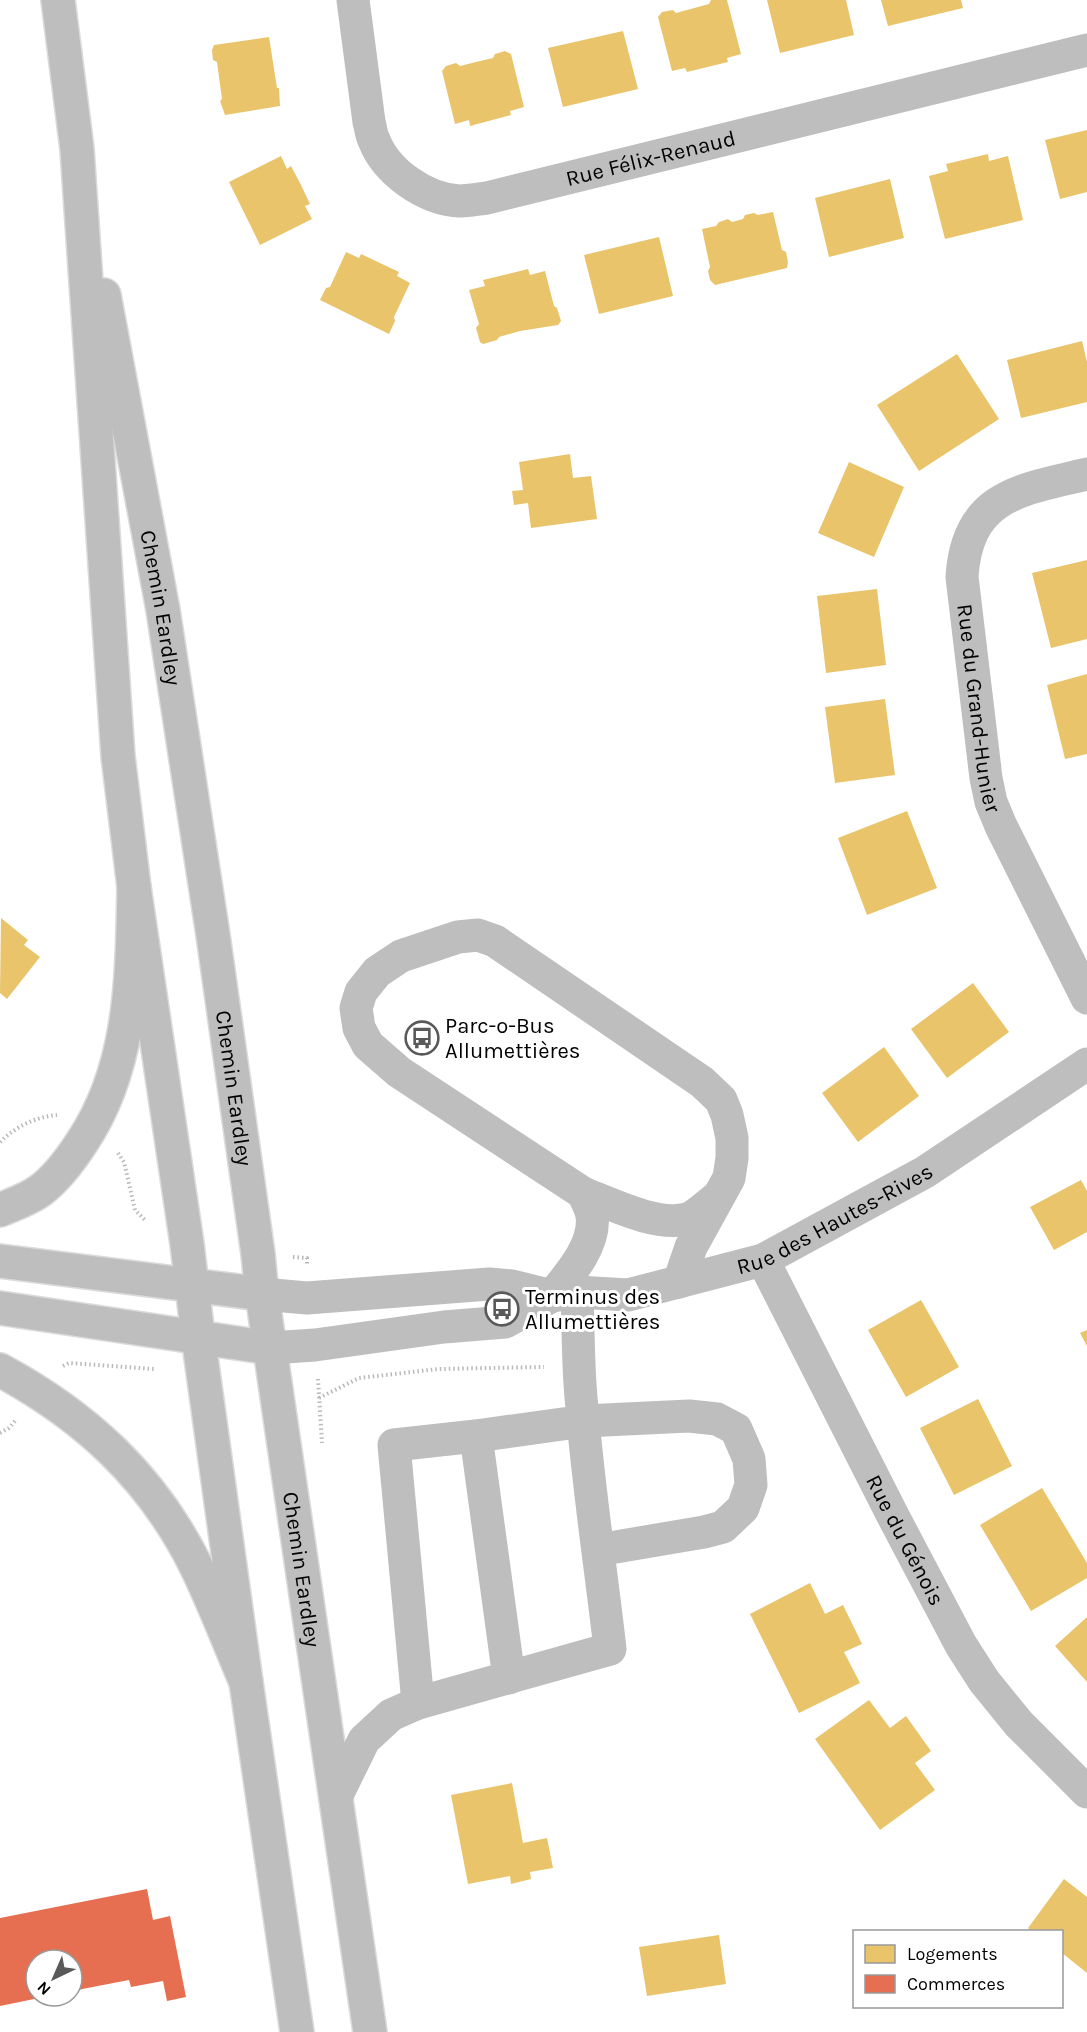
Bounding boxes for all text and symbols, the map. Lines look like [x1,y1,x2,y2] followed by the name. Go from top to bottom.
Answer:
[563,125,738,192] street label: Rue Félix-Renaud
[134,528,186,687] street label: Chemin Eardley
[951,602,1006,817] street label: Rue du Grand-Hunier
[210,1009,257,1168] street label: Chemin Eardley
[445,1013,580,1064] place label: Parc-o-Bus Allumettières
[404,1020,440,1056] bus stop icon: Parc-o-Bus Allumettières
[734,1159,938,1280] street label: Rue des Hautes-Rives
[525,1284,660,1335] place label: Terminus des Allumettières
[484,1291,520,1327] bus stop icon: Terminus des Allumettières
[860,1470,950,1610] street label: Rue du Génois
[277,1490,326,1649] street label: Chemin Eardley
[853,1930,1063,2008] legend
[907,1943,998,1965] text: Logements
[24,1948,84,2008] north arrow
[907,1973,1005,1995] text: Commerces
[33,1978,55,1999] text: N

